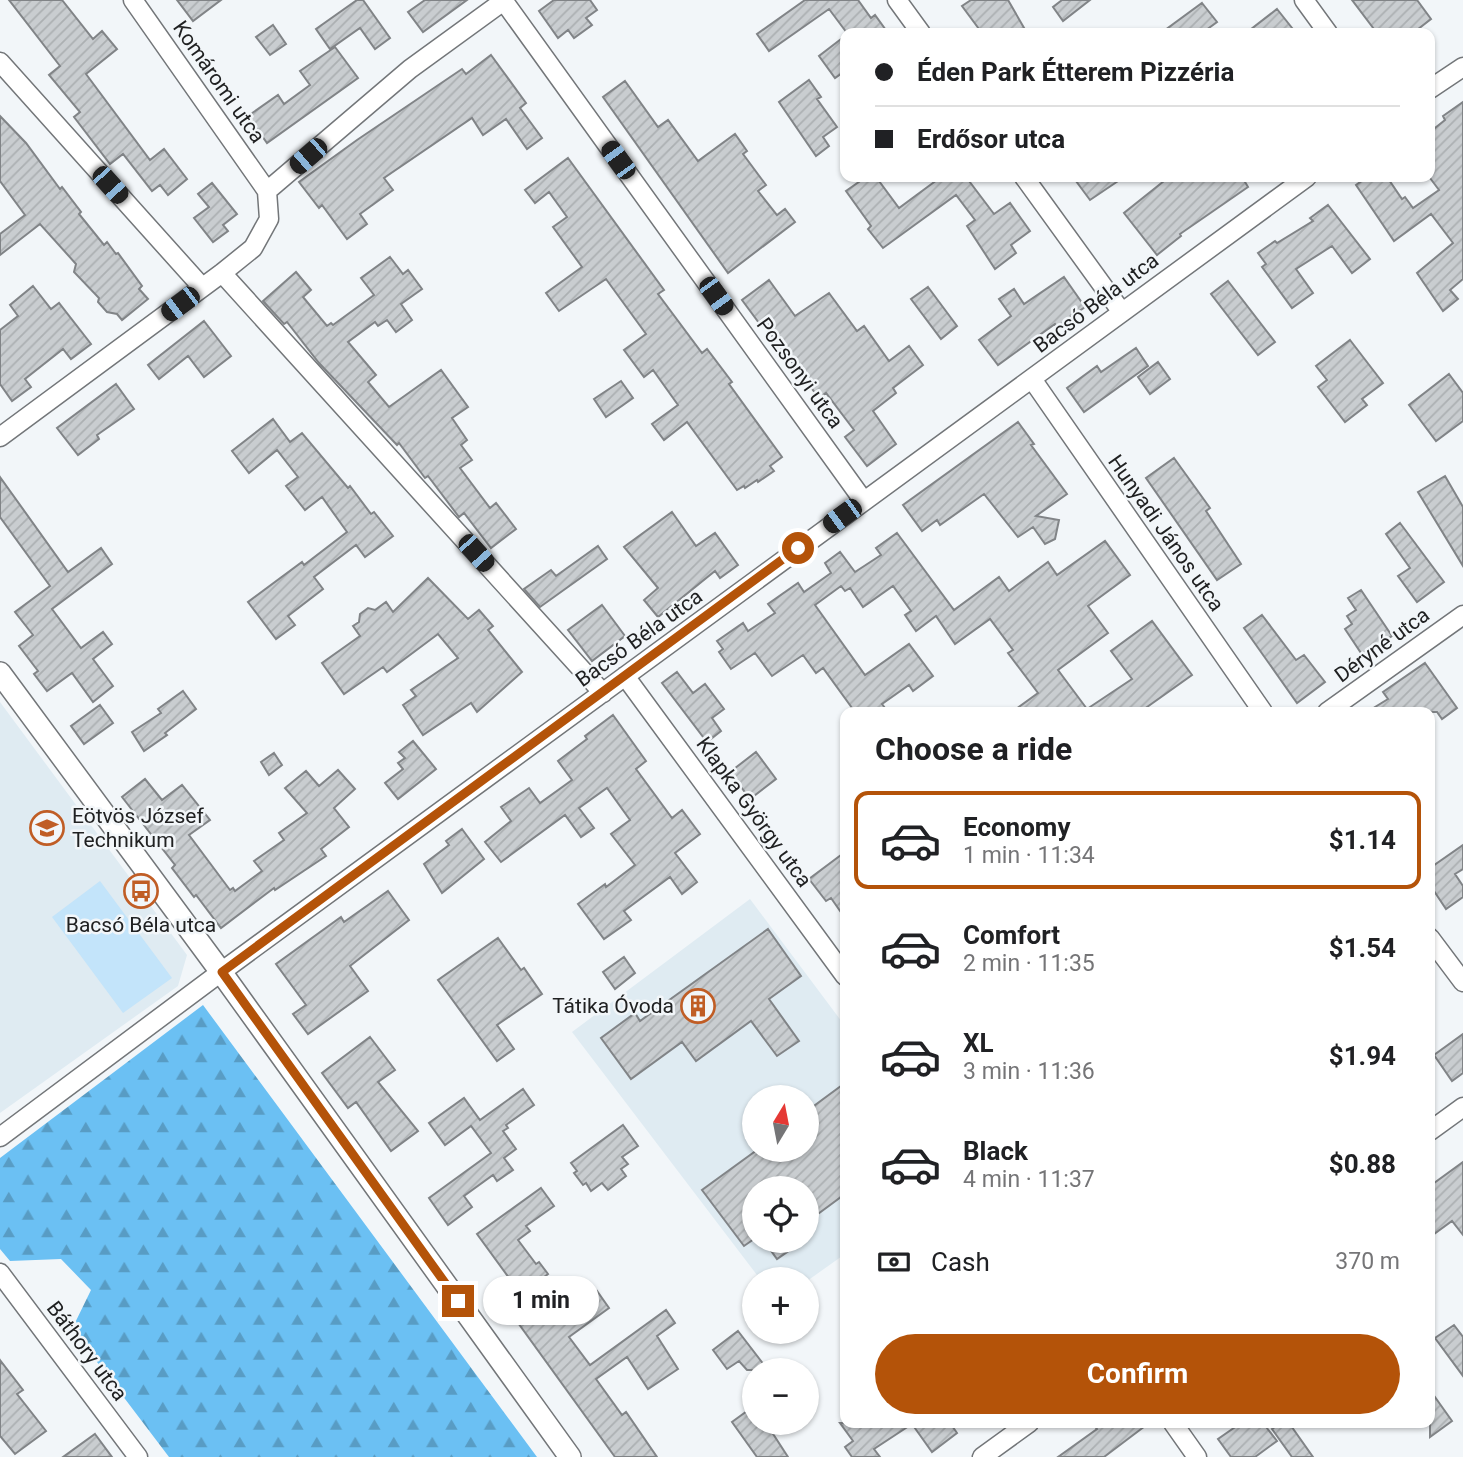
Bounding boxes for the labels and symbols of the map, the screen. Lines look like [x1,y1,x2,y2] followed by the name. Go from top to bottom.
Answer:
[168,16,270,148] street label: Komáromi utca
[286,134,331,178] car
[598,137,639,183] car
[89,162,132,208] car
[1029,248,1163,358] street label: Bacsó Béla utca
[696,273,737,319] car
[157,283,204,325] car
[752,313,848,433] street label: Pozsonyi utca
[1103,450,1229,616] street label: Hunyadi János utca
[819,495,866,537] car
[455,530,498,576] car
[782,532,814,564] route start
[571,584,707,692] street label: Bacsó Béla utca
[1330,603,1434,687] street label: Déryné utca
[692,732,816,892] street label: Klapka György utca
[72,804,204,852] place label: Eötvös József Technikum
[28,809,66,847] school or university icon: Eötvös József Technikum
[122,872,160,910] bus stop icon: Bacsó Béla utca
[66,913,216,937] place label: Bacsó Béla utca
[679,987,717,1025] building icon: Tátika Óvoda
[552,994,674,1018] place label: Tátika Óvoda
[742,1085,819,1162] north arrow
[482,1276,598,1326] callout: 1 min
[442,1285,474,1317] route end
[42,1297,132,1405] street label: Báthory utca

